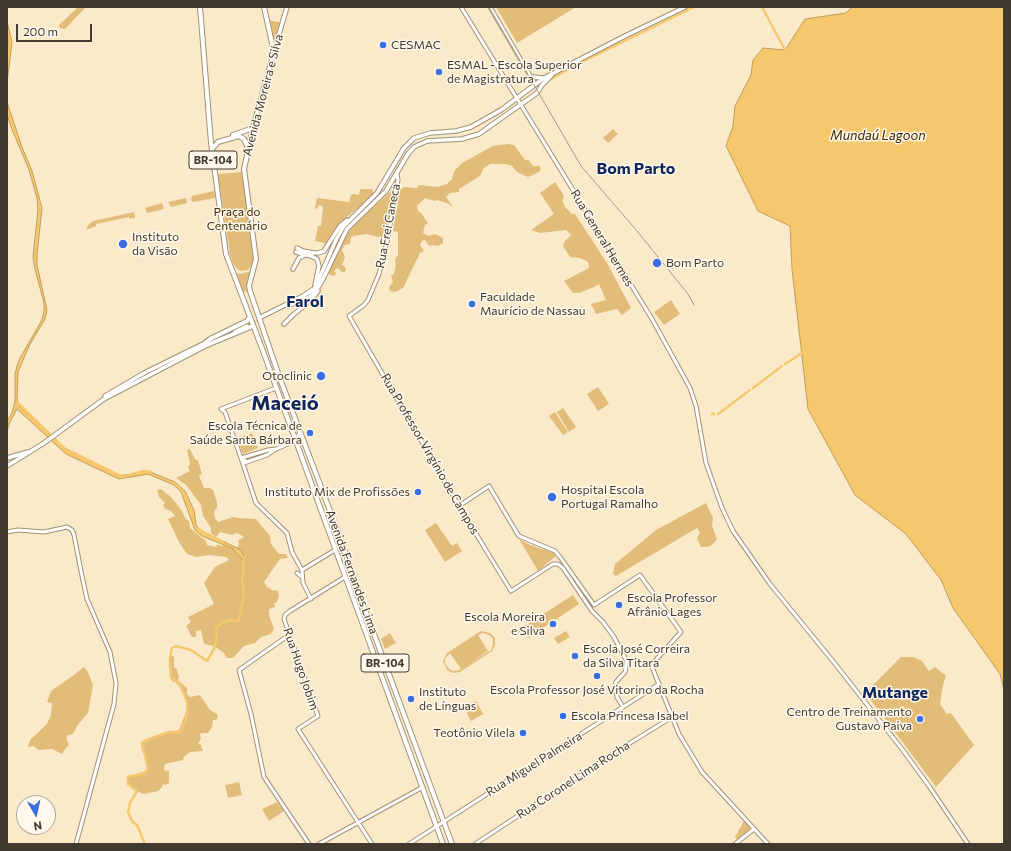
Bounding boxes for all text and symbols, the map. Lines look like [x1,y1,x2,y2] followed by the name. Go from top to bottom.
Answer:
[18,16,94,42] scale bar
[23,24,58,38] text: 200 m
[240,33,286,157] street label: Avenida Moreira e Silva
[391,38,441,52] place label: CESMAC
[378,40,388,50] marker: CESMAC
[447,58,582,86] place label: ESMAL - Escola Superior de Magistratura
[434,67,444,77] marker: ESMAL - Escola Superior de Magistratura
[830,128,926,144] water label: Mundaú Lagoon
[189,151,237,169] road number: BR-104
[597,159,675,179] district label: Bom Parto
[373,182,403,270] street label: Rua Frei Caneca
[567,187,637,289] street label: Rua General Hermes
[207,205,267,233] park label: Praça do Centenário
[132,230,179,258] place label: Instituto da Visão
[117,238,129,250] marker: Instituto da Visão
[666,256,724,270] place label: Bom Parto
[651,257,663,269] marker: Bom Parto
[480,290,585,318] place label: Faculdade Maurício de Nassau
[286,292,324,312] district label: Farol
[467,299,477,309] marker: Faculdade Maurício de Nassau
[262,369,312,383] place label: Otoclinic
[315,370,327,382] marker: Otoclinic
[378,371,482,537] street label: Rua Professor Virgínio de Campos
[251,391,319,415] district label: Maceió
[190,419,302,447] place label: Escola Técnica de Saúde Santa Bárbara
[305,428,315,438] marker: Escola Técnica de Saúde Santa Bárbara
[561,483,658,511] place label: Hospital Escola Portugal Ramalho
[265,485,410,499] place label: Instituto Mix de Profissões
[413,487,423,497] marker: Instituto Mix de Profissões
[546,491,558,503] marker: Hospital Escola Portugal Ramalho
[323,508,381,636] street label: Avenida Fernandes Lima
[627,591,717,619] place label: Escola Professor Afrânio Lages
[614,600,624,610] marker: Escola Professor Afrânio Lages
[464,610,545,638] place label: Escola Moreira e Silva
[548,619,558,629] marker: Escola Moreira e Silva
[280,626,322,712] street label: Rua Hugo Jobim
[583,642,690,670] place label: Escola José Correira da Silva Titara
[570,651,580,661] marker: Escola José Correira da Silva Titara
[361,654,409,672] road number: BR-104
[592,671,602,681] marker: Escola Professor José Vitorino da Rocha
[490,683,704,697] place label: Escola Professor José Vitorino da Rocha
[862,683,928,703] district label: Mutange
[419,685,476,713] place label: Instituto de Línguas
[406,694,416,704] marker: Instituto de Línguas
[787,705,912,733] place label: Centro de Treinamento Gustavo Paiva
[571,709,688,723] place label: Escola Princesa Isabel
[558,711,568,721] marker: Escola Princesa Isabel
[915,714,925,724] marker: Centro de Treinamento Gustavo Paiva
[433,726,515,740] place label: Teotônio Vilela
[518,728,528,738] marker: Teotônio Vilela
[483,729,585,799] street label: Rua Miguel Palmeira
[514,738,632,822] street label: Rua Coronel Lima Rocha
[16,795,56,835] north arrow
[33,819,43,833] text: N

